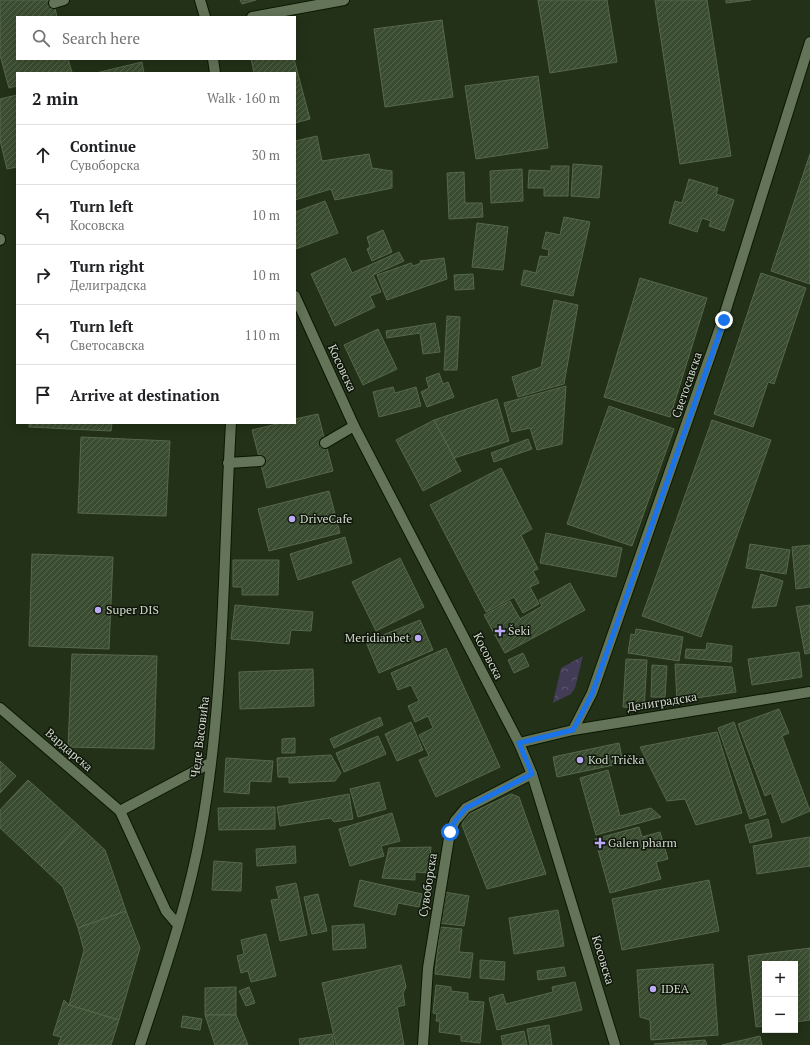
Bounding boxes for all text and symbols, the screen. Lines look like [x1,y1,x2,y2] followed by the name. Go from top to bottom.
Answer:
[16,16,296,60] search box
[30,27,52,49] icon: search
[62,28,140,48] text: Search here
[32,87,79,110] text: 2 min
[207,89,280,107] text: Walk · 160 m
[70,136,136,156] text: Continue
[32,144,54,166] icon: ahead
[252,146,280,164] text: 30 m
[70,156,140,174] text: Сувоборска
[70,196,134,216] text: Turn left
[32,204,54,226] icon: left
[252,206,280,224] text: 10 m
[70,216,125,234] text: Косовска
[70,256,145,276] text: Turn right
[32,264,54,286] icon: right
[252,266,280,284] text: 10 m
[70,276,147,294] text: Делиградска
[715,311,733,329] route end
[70,316,134,336] text: Turn left
[32,324,54,346] icon: left
[245,326,280,344] text: 110 m
[70,336,145,354] text: Светосавска
[325,342,360,394] street label: Косовска
[668,350,705,420] street label: Светосавска
[32,384,54,406] icon: arrive
[70,385,220,405] text: Arrive at destination
[300,511,352,526] place label: DriveCafe
[287,514,297,524] marker: DriveCafe
[106,602,159,617] place label: Super DIS
[93,605,103,615] marker: Super DIS
[508,623,531,638] place label: Šeki
[495,626,505,636] marker: Šeki
[345,630,411,645] place label: Meridianbet
[470,630,507,682] street label: Косовска
[413,633,423,643] marker: Meridianbet
[626,689,698,714] street label: Делиградска
[187,696,212,778] street label: Чеде Васовића
[43,725,96,774] street label: Вардарска
[588,752,645,767] place label: Kod Trička
[575,755,585,765] marker: Kod Trička
[441,823,459,841] route start
[608,835,678,850] place label: Galen pharm
[595,838,605,848] marker: Galen pharm
[415,852,440,918] street label: Сувоборска
[589,934,618,986] street label: Косовска
[762,961,798,1033] map controls
[762,961,798,997] button: +
[661,981,690,996] place label: IDEA
[648,984,658,994] marker: IDEA
[762,997,798,1033] button: −

